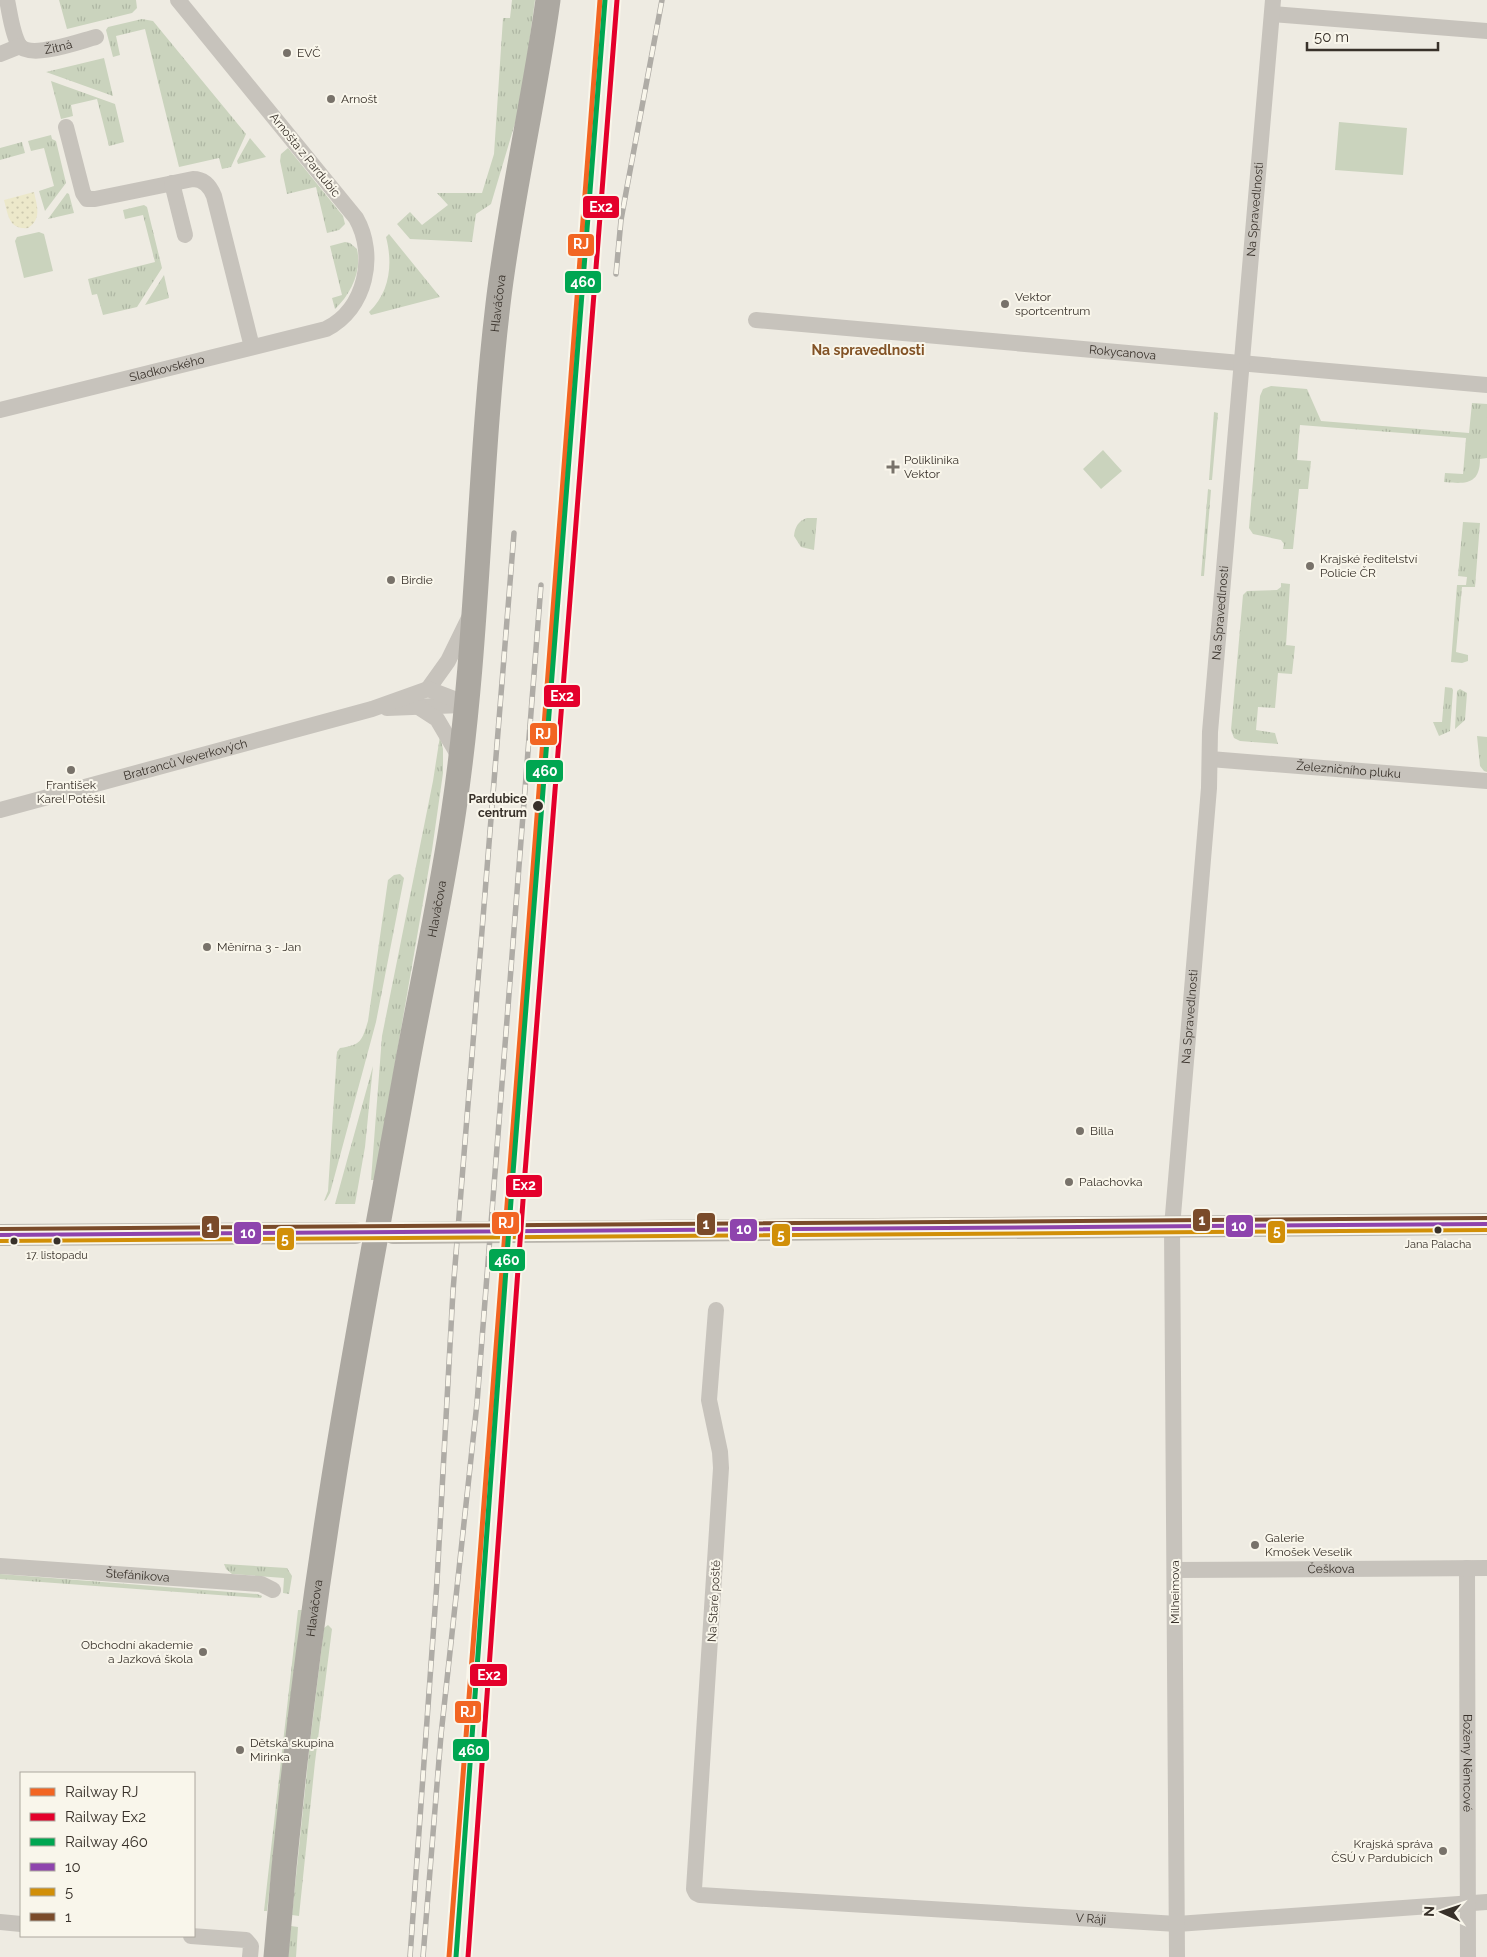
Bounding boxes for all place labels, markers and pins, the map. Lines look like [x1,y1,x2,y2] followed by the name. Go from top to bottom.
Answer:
[297,46,320,60] place label: EVČ
[281,47,293,59] marker: EVČ
[341,92,377,106] place label: Arnošt
[325,93,337,105] marker: Arnošt
[1015,290,1090,318] place label: Vektor sportcentrum
[999,298,1011,310] marker: Vektor sportcentrum
[904,453,959,481] place label: Poliklinika Vektor
[886,460,900,474] marker: Poliklinika Vektor
[1320,552,1418,580] place label: Krajské ředitelství Policie ČR
[1304,560,1316,572] marker: Krajské ředitelství Policie ČR
[401,573,433,587] place label: Birdie
[385,574,397,586] marker: Birdie
[65,764,77,776] marker: František Karel Potěšil
[37,778,106,806] place label: František Karel Potěšil
[468,792,527,820] place label: Pardubice centrum
[531,799,545,813] marker: Pardubice centrum
[217,940,301,954] place label: Měnírna 3 - Jan
[201,941,213,953] marker: Měnírna 3 - Jan
[1090,1124,1114,1138] place label: Billa
[1074,1125,1086,1137] marker: Billa
[1079,1175,1143,1189] place label: Palachovka
[1063,1176,1075,1188] marker: Palachovka
[1433,1225,1443,1235] marker: Jana Palacha
[9,1236,19,1246] unlabelled marker
[52,1236,62,1246] marker: 17. listopadu
[1405,1238,1471,1251] place label: Jana Palacha
[26,1249,88,1262] place label: 17. listopadu
[1265,1531,1353,1559] place label: Galerie Kmošek Veselík
[1249,1539,1261,1551] marker: Galerie Kmošek Veselík
[81,1638,193,1666] place label: Obchodní akademie a Jazková škola
[197,1646,209,1658] marker: Obchodní akademie a Jazková škola
[250,1736,334,1764] place label: Dětská skupina Mirinka
[234,1744,246,1756] marker: Dětská skupina Mirinka
[1331,1837,1433,1865] place label: Krajská správa ČSÚ v Pardubicích
[1437,1845,1449,1857] marker: Krajská správa ČSÚ v Pardubicích

